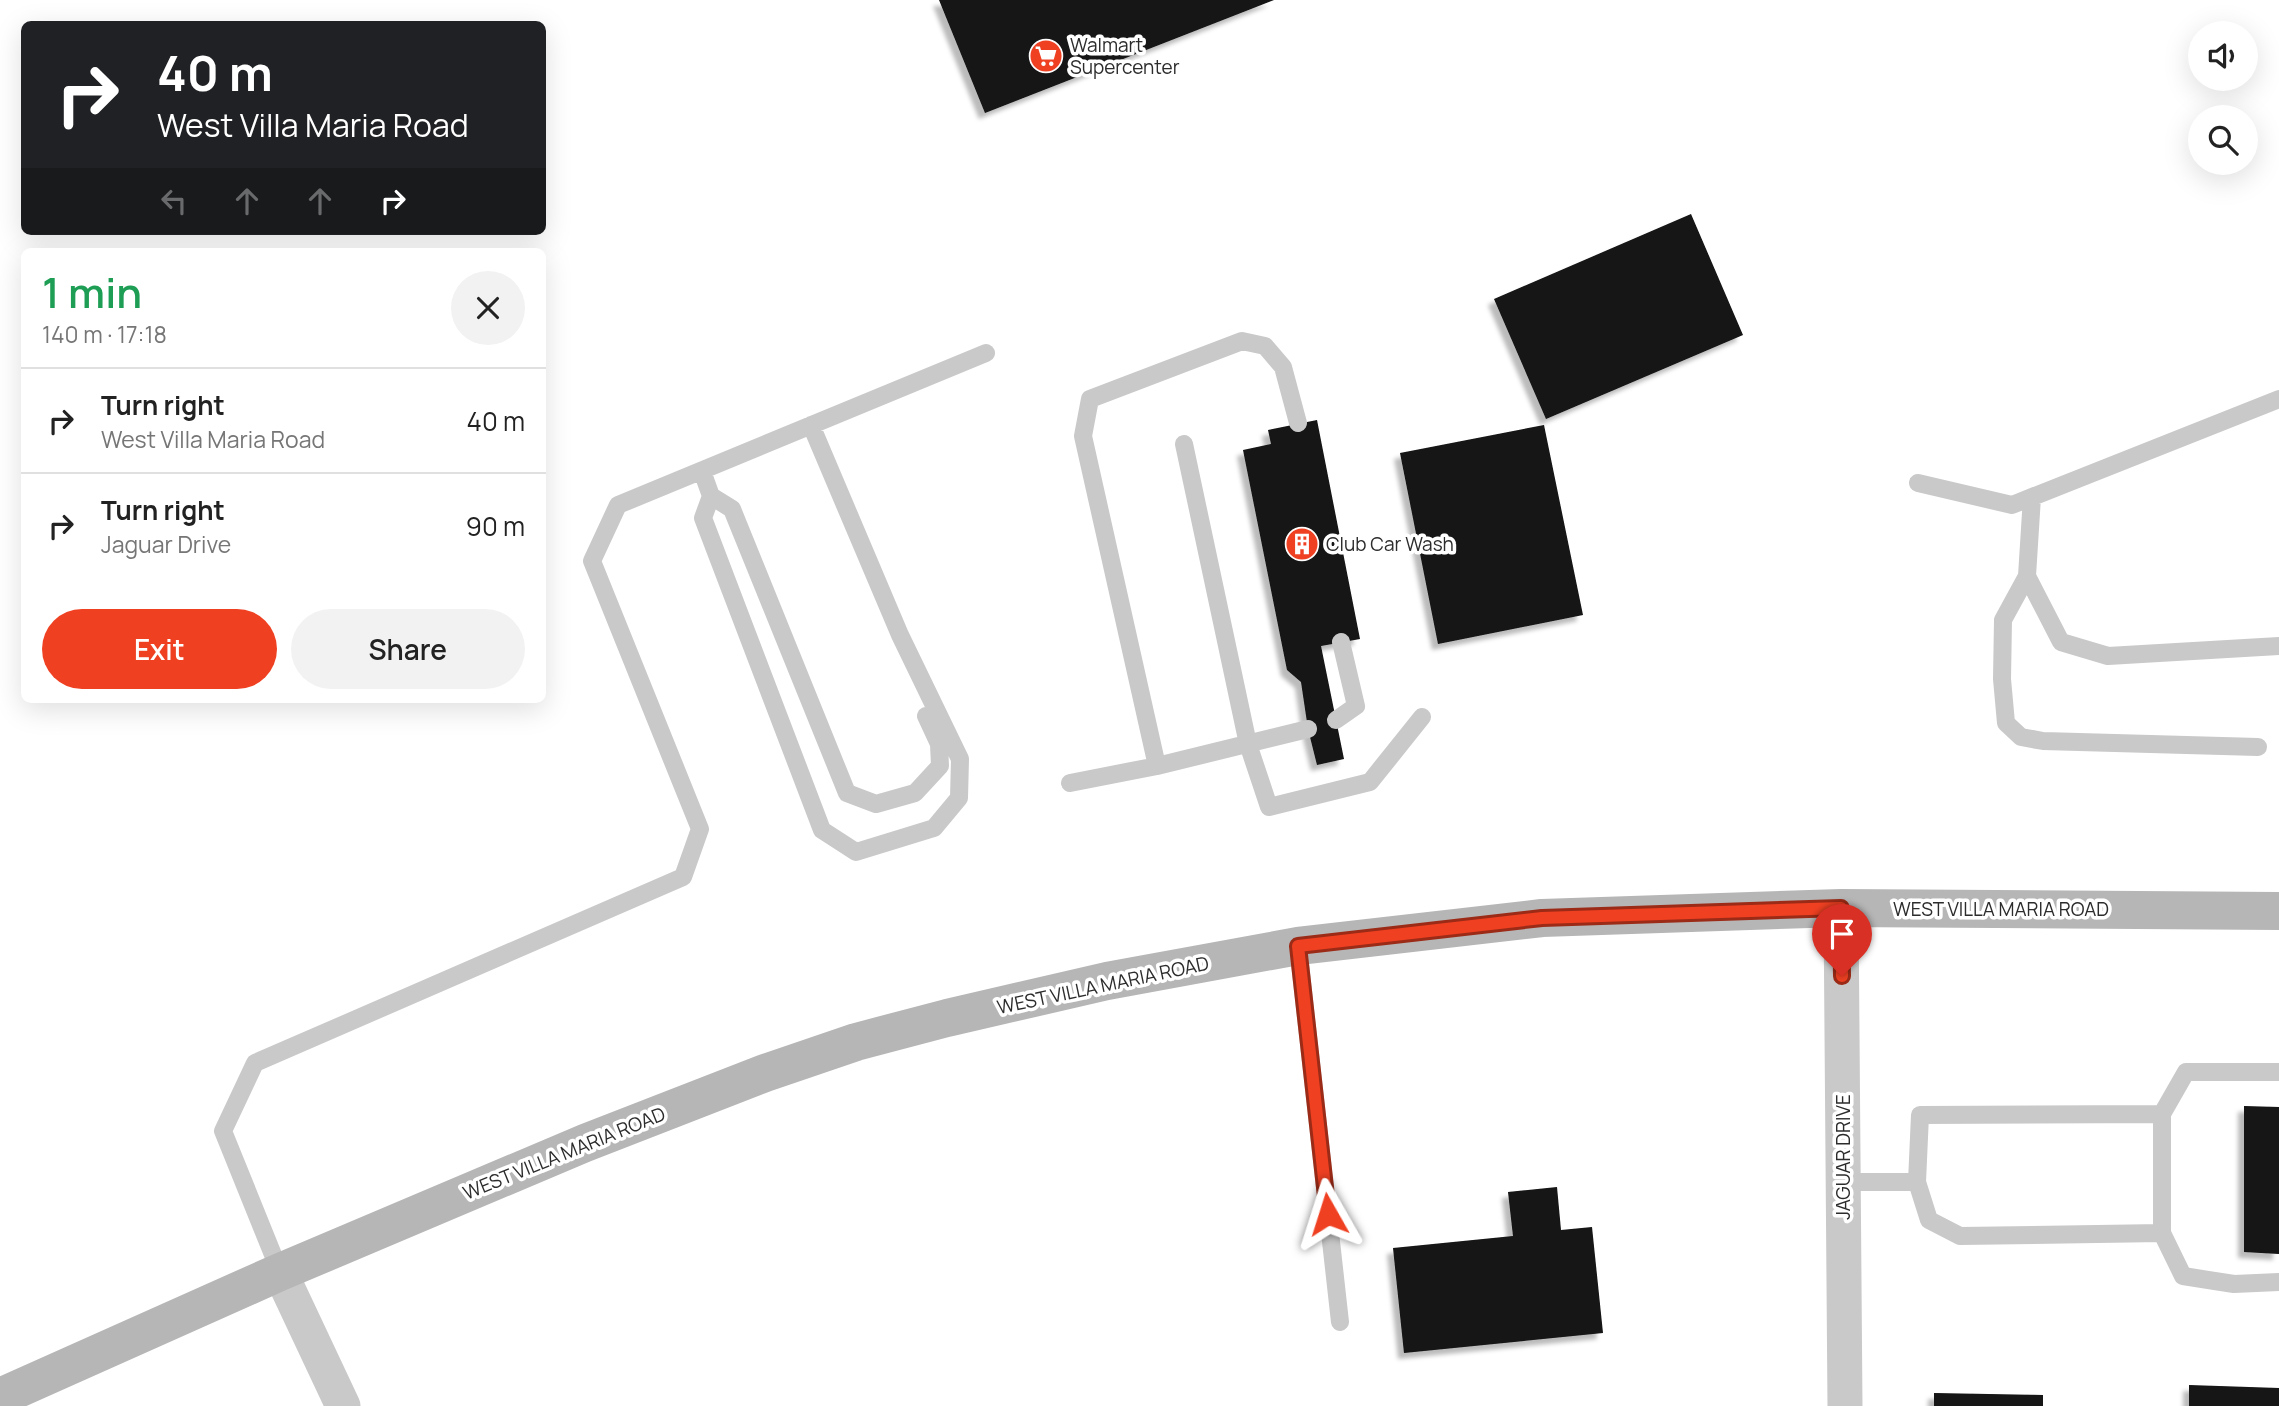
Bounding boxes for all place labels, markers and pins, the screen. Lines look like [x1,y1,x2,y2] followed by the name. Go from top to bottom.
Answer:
[1070,32,1180,80] place label: Walmart Supercenter
[1027,37,1065,75] supermarket icon: Walmart Supercenter
[1283,525,1321,563] building icon: Club Car Wash
[1326,531,1454,557] place label: Club Car Wash
[1812,904,1872,976] pin

